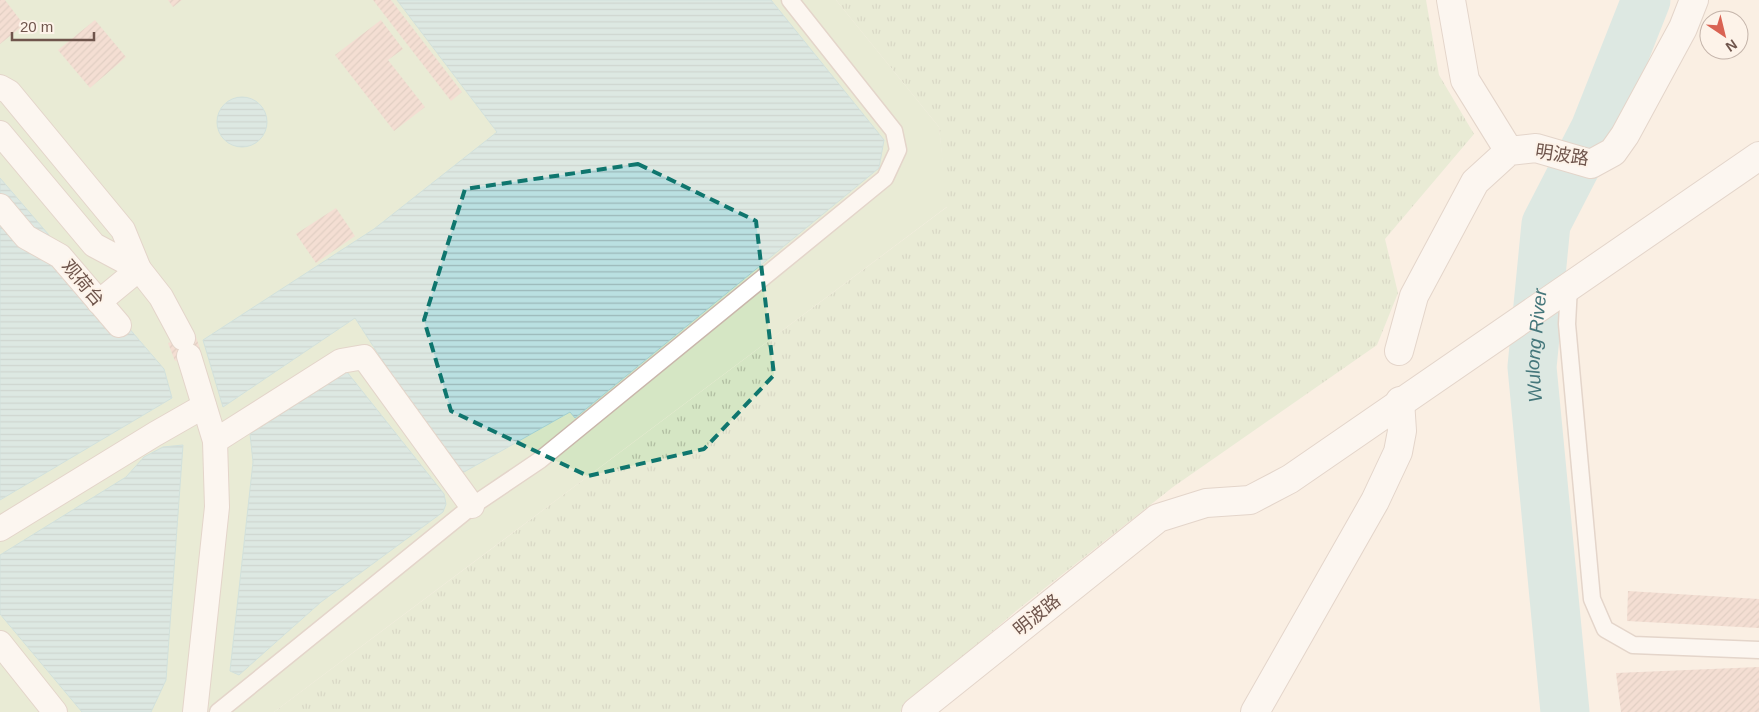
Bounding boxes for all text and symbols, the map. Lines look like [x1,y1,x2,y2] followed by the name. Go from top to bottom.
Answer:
[12,10,95,42] scale bar
[1699,10,1749,60] north arrow
[20,18,53,35] text: 20 m
[1723,36,1740,55] text: N
[1534,141,1590,169] street label: 明波路
[58,256,108,310] street label: 观荷台
[1521,287,1550,403] water label: Wulong River
[1010,590,1064,640] street label: 明波路

